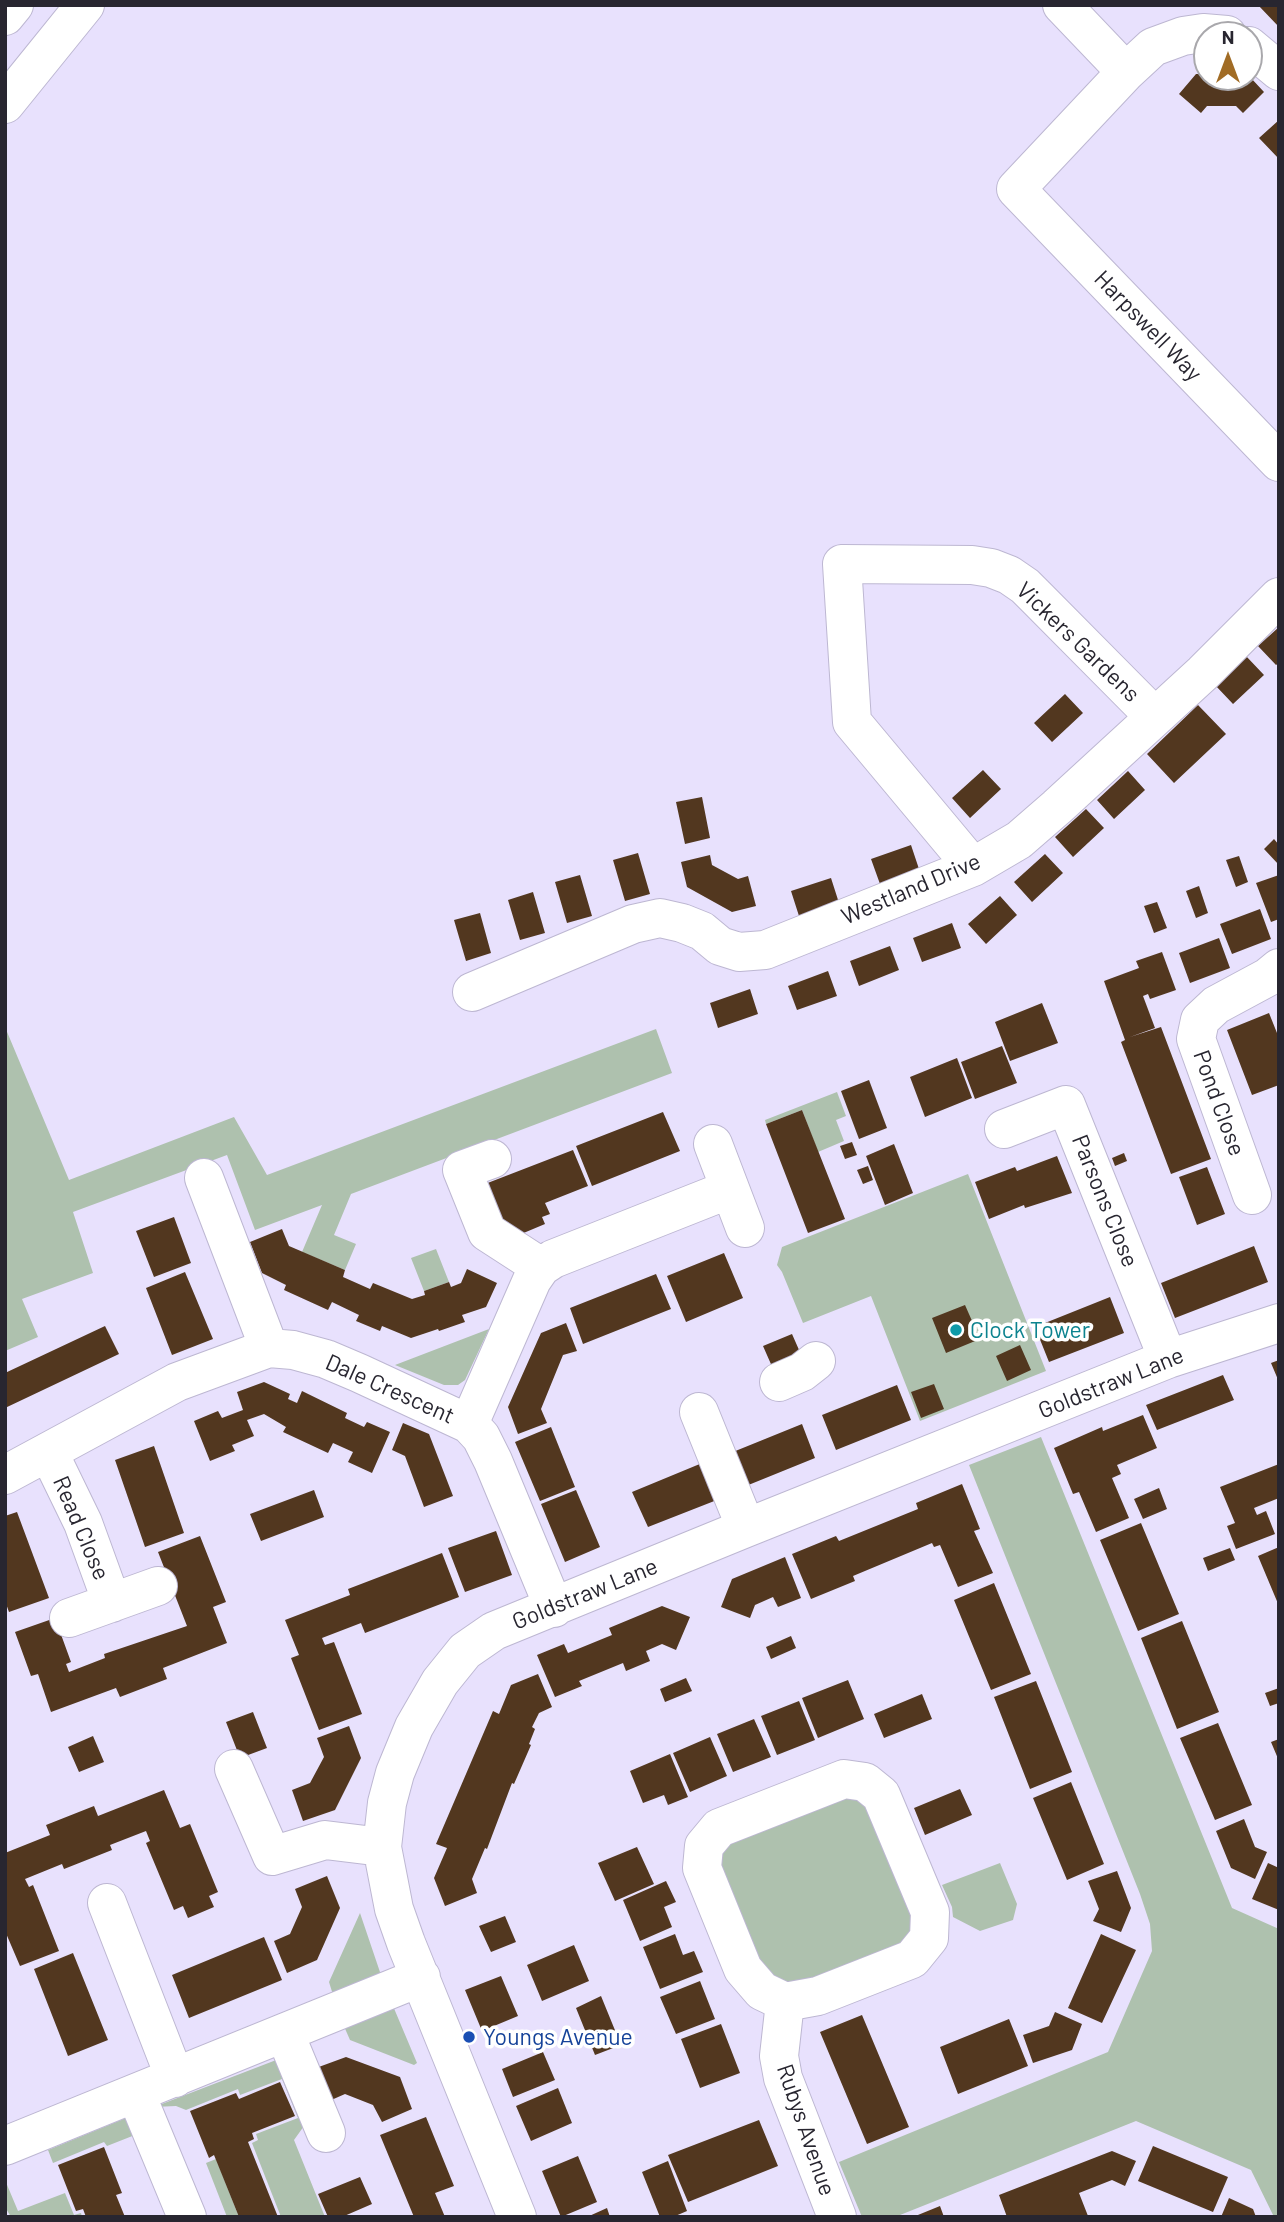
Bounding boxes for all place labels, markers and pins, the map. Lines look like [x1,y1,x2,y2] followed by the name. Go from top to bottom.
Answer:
[970,1316,1090,1344] place label: Clock Tower
[948,1322,964,1338] marker: Clock Tower
[483,2023,633,2051] place label: Youngs Avenue
[461,2029,477,2045] marker: Youngs Avenue

